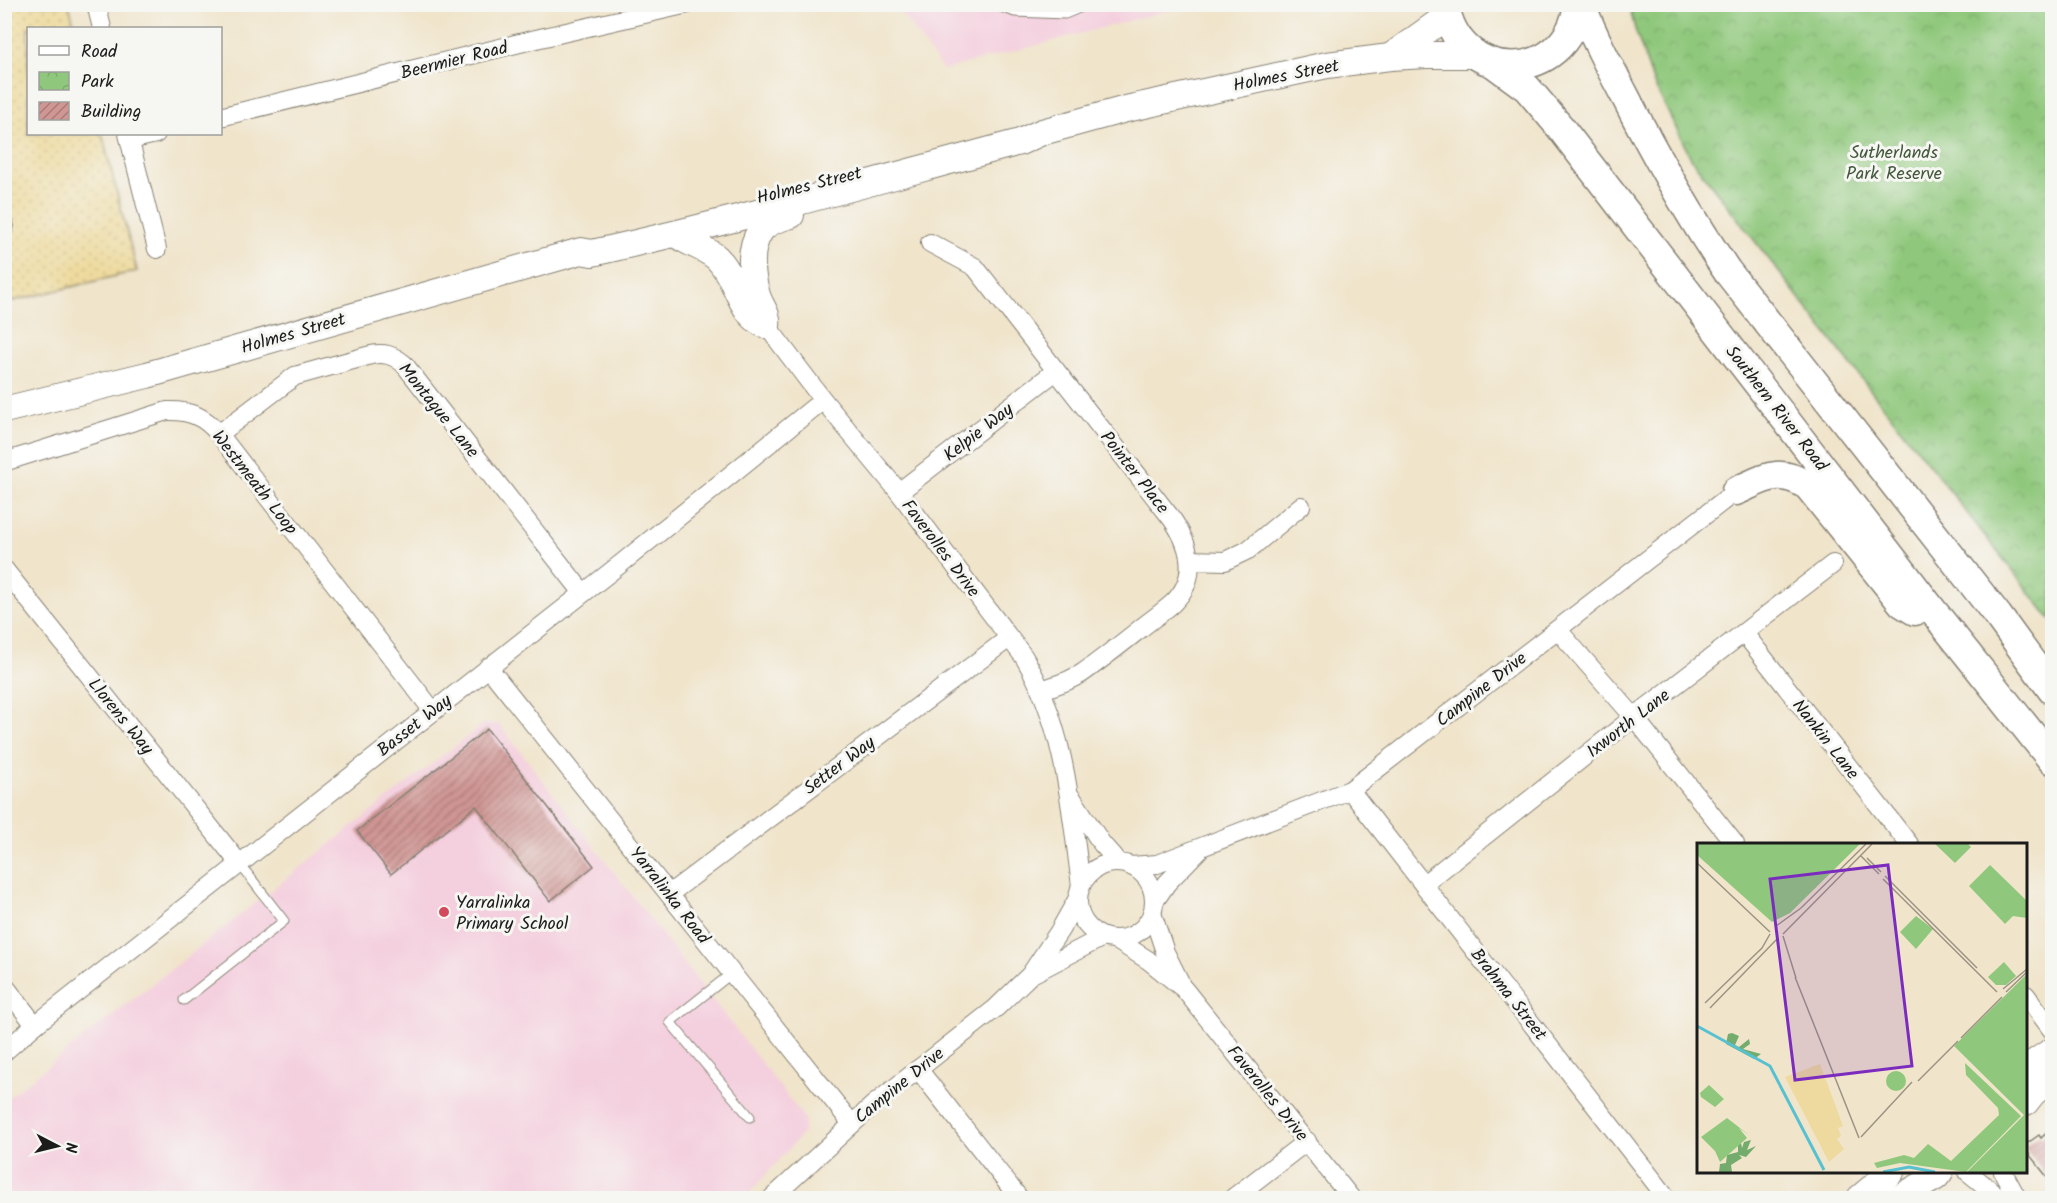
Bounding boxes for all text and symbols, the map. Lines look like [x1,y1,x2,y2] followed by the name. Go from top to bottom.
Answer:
[27,27,222,135] legend
[398,34,512,89] street label: Beermier Road
[81,38,118,67] text: Road
[1231,52,1343,101] street label: Holmes Street
[81,68,114,97] text: Park
[81,98,141,127] text: Building
[1846,139,1942,189] park label: Sutherlands Park Reserve
[754,159,866,214] street label: Holmes Street
[238,305,350,363] street label: Holmes Street
[1717,339,1835,479] street label: Southern River Road
[390,357,486,465] street label: Montague Lane
[938,396,1021,470] street label: Kelpie Way
[204,424,304,542] street label: Westmeath Loop
[1092,425,1176,521] street label: Pointer Place
[893,493,987,604] street label: Faverolles Drive
[1430,645,1534,735] street label: Campine Drive
[80,672,160,762] street label: Llorens Way
[1581,682,1677,766] street label: Ixworth Lane
[371,687,459,765] street label: Basset Way
[1784,693,1866,787] street label: Nankin Lane
[798,729,883,803] street label: Setter Way
[621,841,717,952] street label: Yarralinka Road
[1697,843,2027,1173] inset map
[456,889,569,939] place label: Yarralinka Primary School
[437,905,451,919] marker: Yarralinka Primary School
[1462,942,1554,1048] street label: Brahma Street
[1219,1039,1315,1149] street label: Faverolles Drive
[849,1041,951,1132] street label: Campine Drive
[27,1116,87,1176] north arrow
[57,1141,83,1154] text: N

